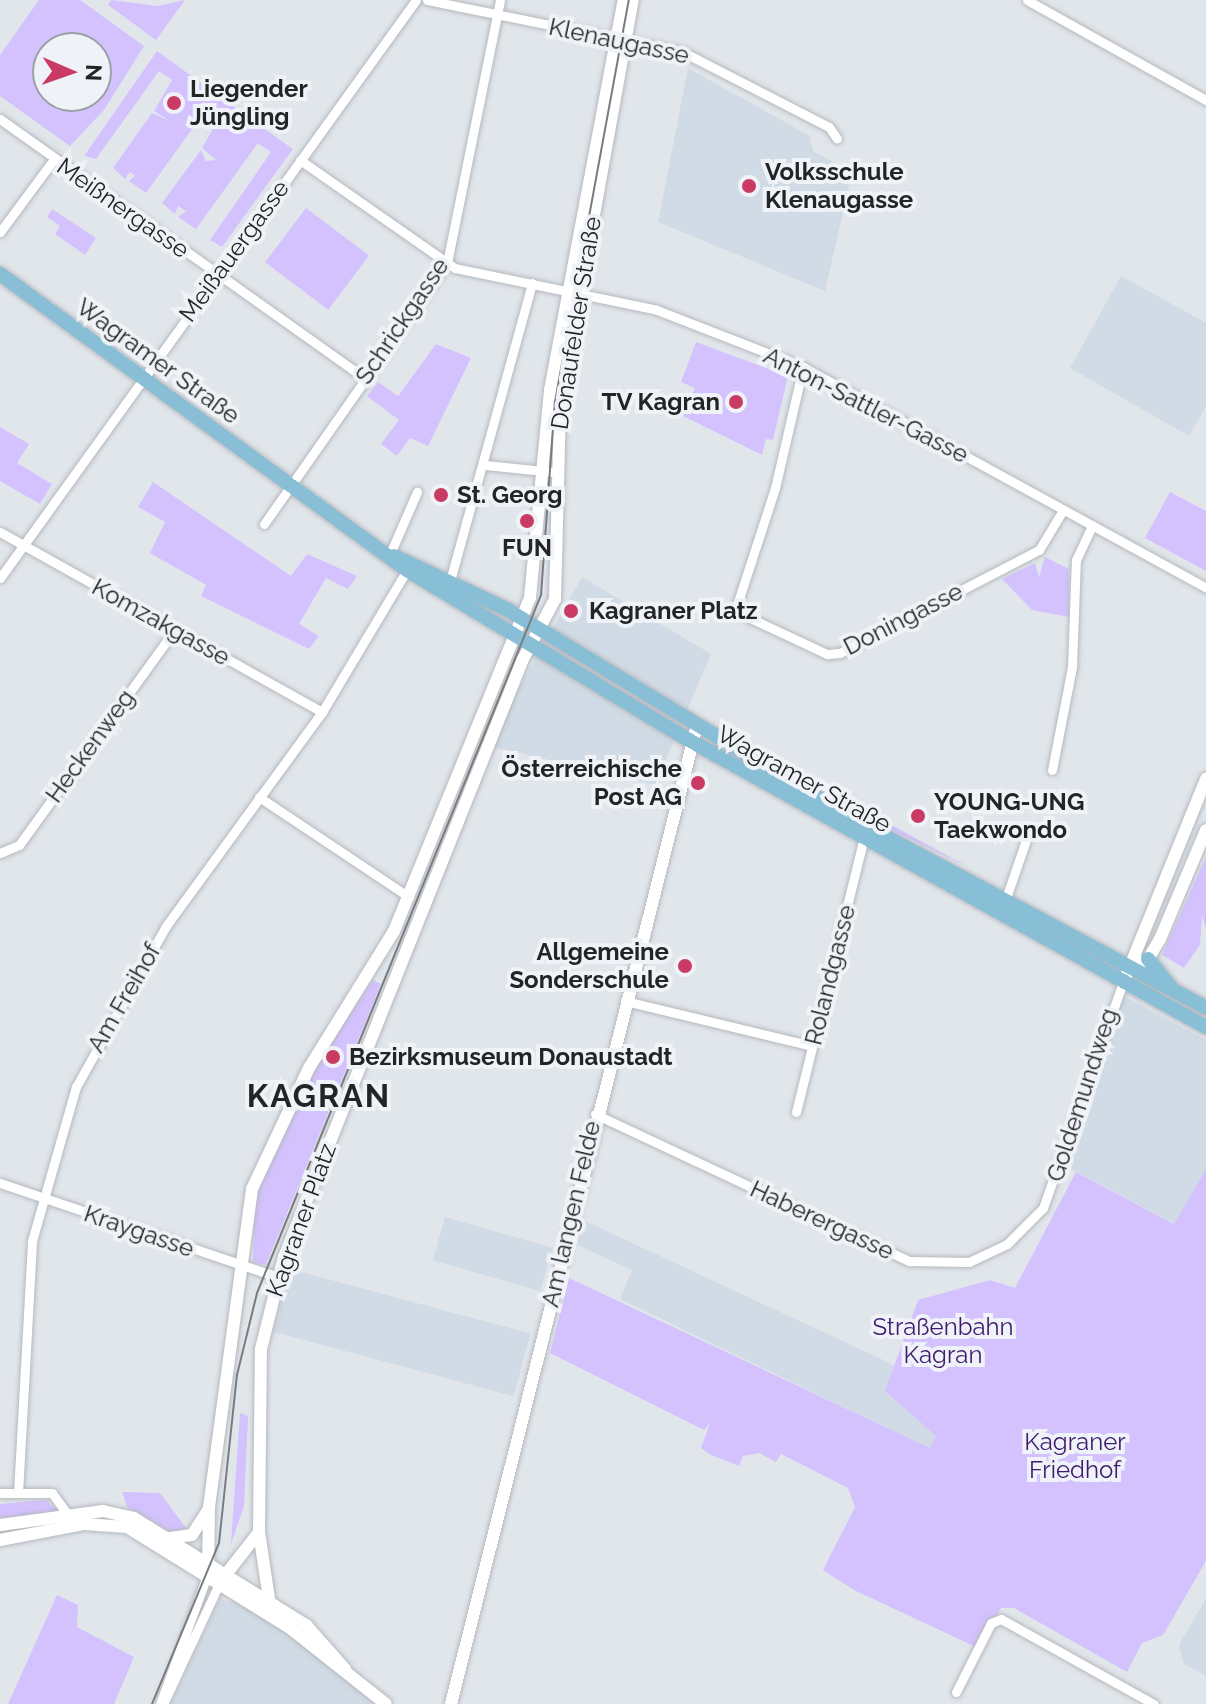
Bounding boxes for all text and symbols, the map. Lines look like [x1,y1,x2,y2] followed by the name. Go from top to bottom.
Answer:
[546,12,692,70] street label: Klenaugasse
[32,32,112,112] north arrow
[81,64,107,82] text: N
[190,75,308,131] place label: Liegender Jüngling
[165,94,183,112] marker: Liegender Jüngling
[51,152,195,264] street label: Meißnergasse
[765,158,913,214] place label: Volksschule Klenaugasse
[173,175,295,327] street label: Meißauergasse
[740,177,758,195] marker: Volksschule Klenaugasse
[545,214,607,432] street label: Donaufelder Straße
[349,252,455,390] street label: Schrickgasse
[71,292,245,430] street label: Wagramer Straße
[759,341,973,469] street label: Anton-Sattler-Gasse
[601,388,720,416] place label: TV Kagran
[727,393,745,411] marker: TV Kagran
[457,481,562,509] place label: St. Georg
[432,486,450,504] marker: St. Georg
[518,512,536,530] marker: FUN
[502,534,552,562] place label: FUN
[87,572,235,672] street label: Komzakgasse
[839,577,967,661] street label: Doningasse
[589,597,758,625] place label: Kagraner Platz
[560,600,582,622] marker: Kagraner Platz
[39,684,141,808] street label: Heckenweg
[712,719,896,839] street label: Wagramer Straße
[501,755,682,811] place label: Österreichische Post AG
[689,774,707,792] marker: Österreichische Post AG
[934,788,1084,844] place label: YOUNG-UNG Taekwondo
[909,807,927,825] marker: YOUNG-UNG Taekwondo
[799,902,861,1048] street label: Rolandgasse
[81,938,167,1058] street label: Am Freihof
[509,938,669,994] place label: Allgemeine Sonderschule
[676,957,694,975] marker: Allgemeine Sonderschule
[1040,1005,1124,1185] street label: Goldemundweg
[349,1043,673,1071] place label: Bezirksmuseum Donaustadt
[324,1048,342,1066] marker: Bezirksmuseum Donaustadt
[247,1077,391,1115] district label: KAGRAN
[536,1118,606,1310] street label: Am langen Felde
[260,1139,342,1301] street label: Kagraner Platz
[746,1174,898,1266] street label: Haberergasse
[80,1199,198,1263] street label: Kraygasse
[872,1313,1014,1369] park label: Straßenbahn Kagran
[1024,1428,1126,1484] park label: Kagraner Friedhof

